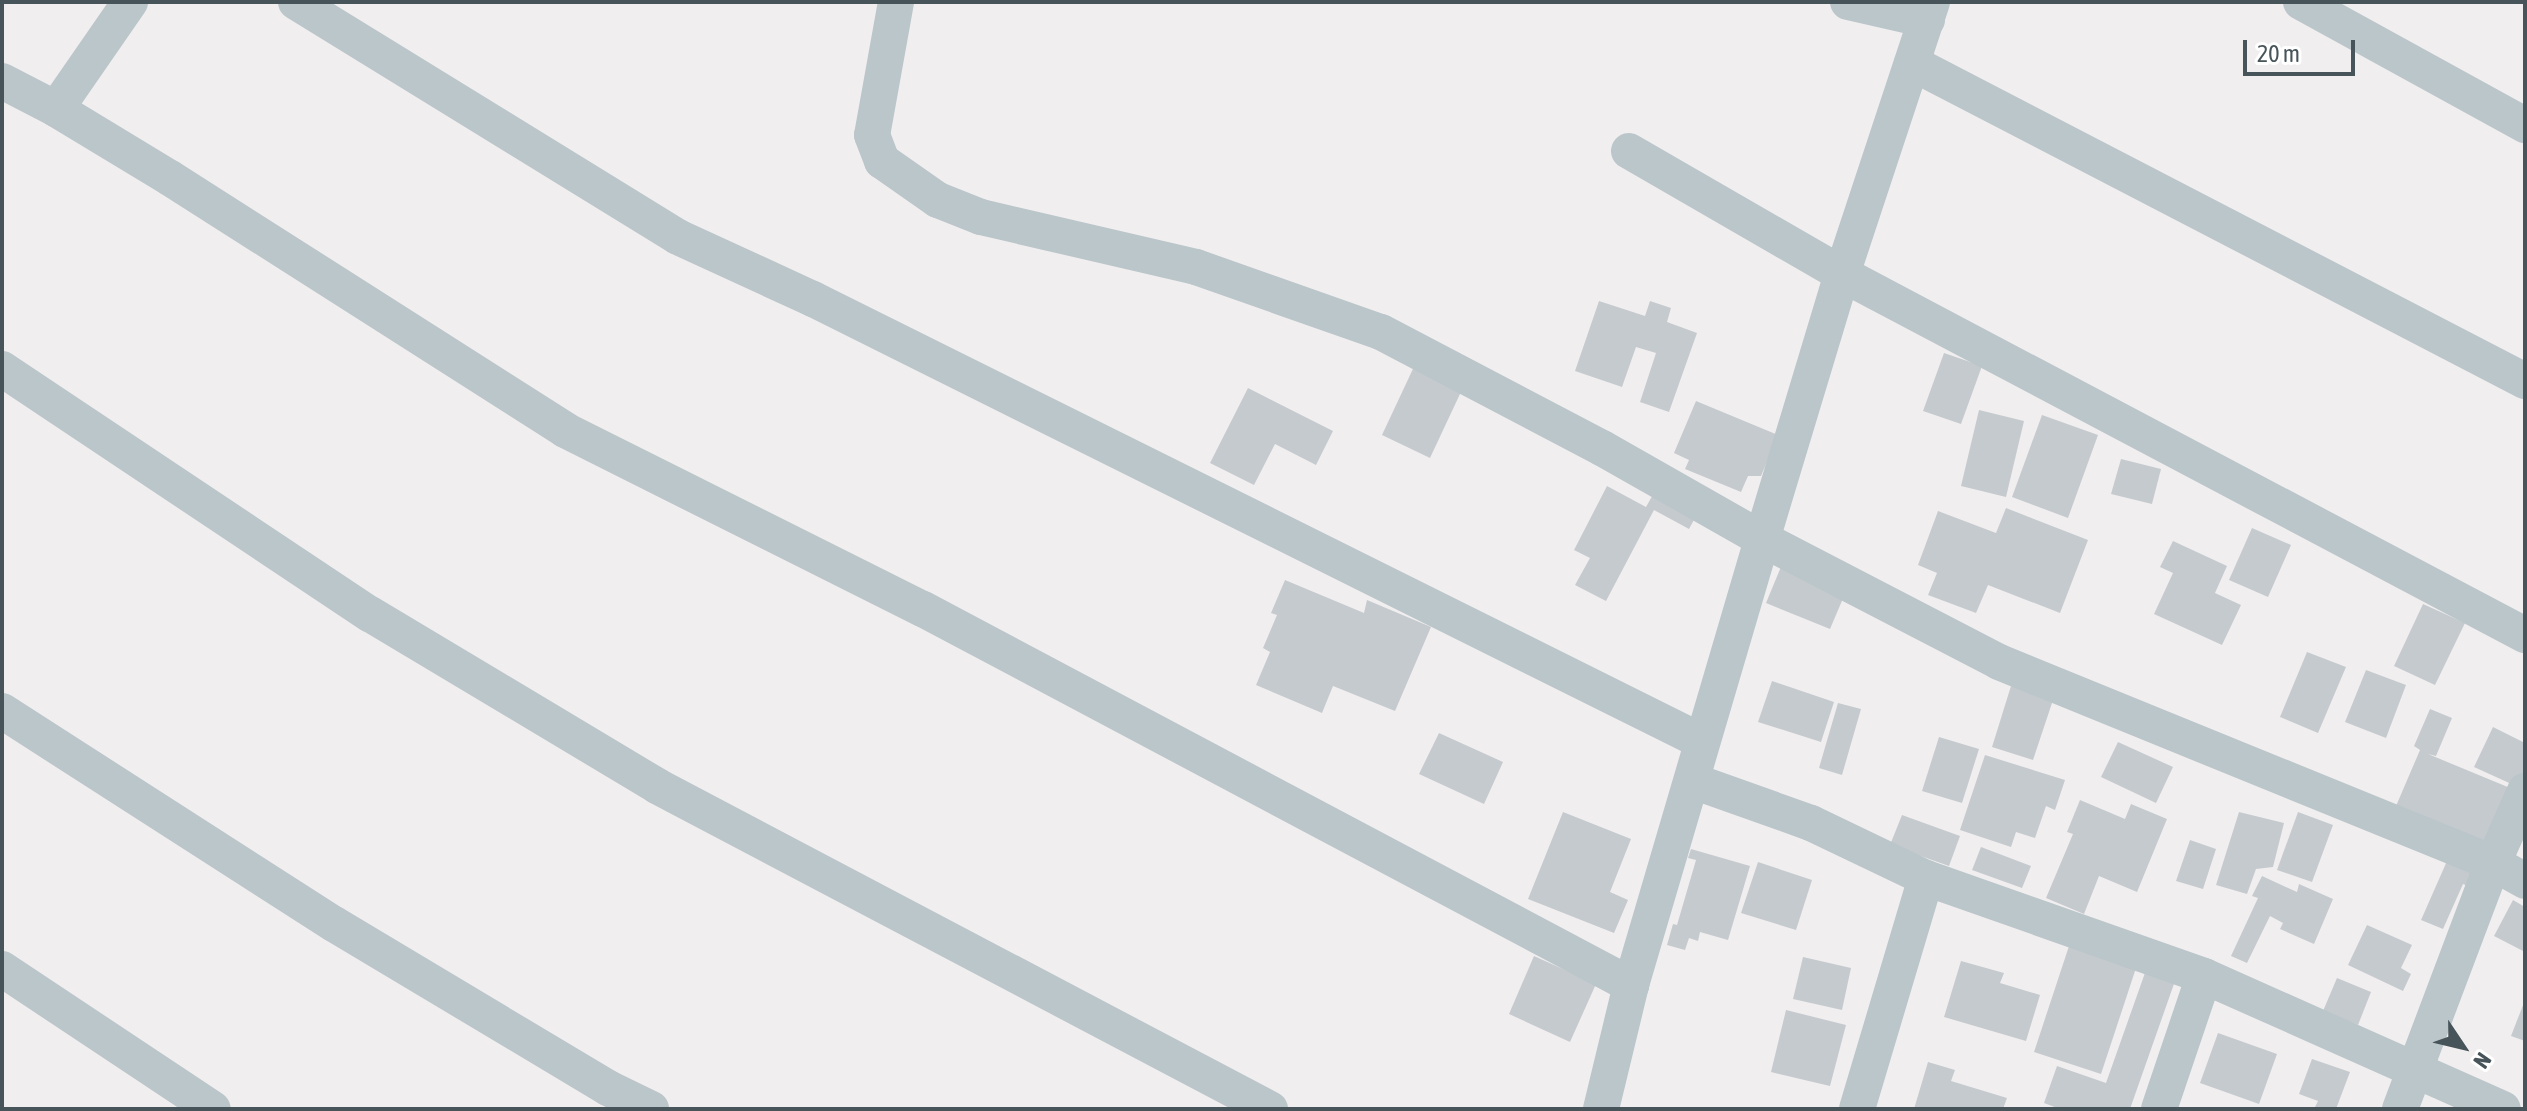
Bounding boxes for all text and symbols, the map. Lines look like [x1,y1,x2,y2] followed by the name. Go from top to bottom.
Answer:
[2247,24,2359,74] scale bar
[2257,40,2300,67] text: 20 m
[2423,1007,2503,1087] north arrow
[2468,1048,2497,1074] text: N

